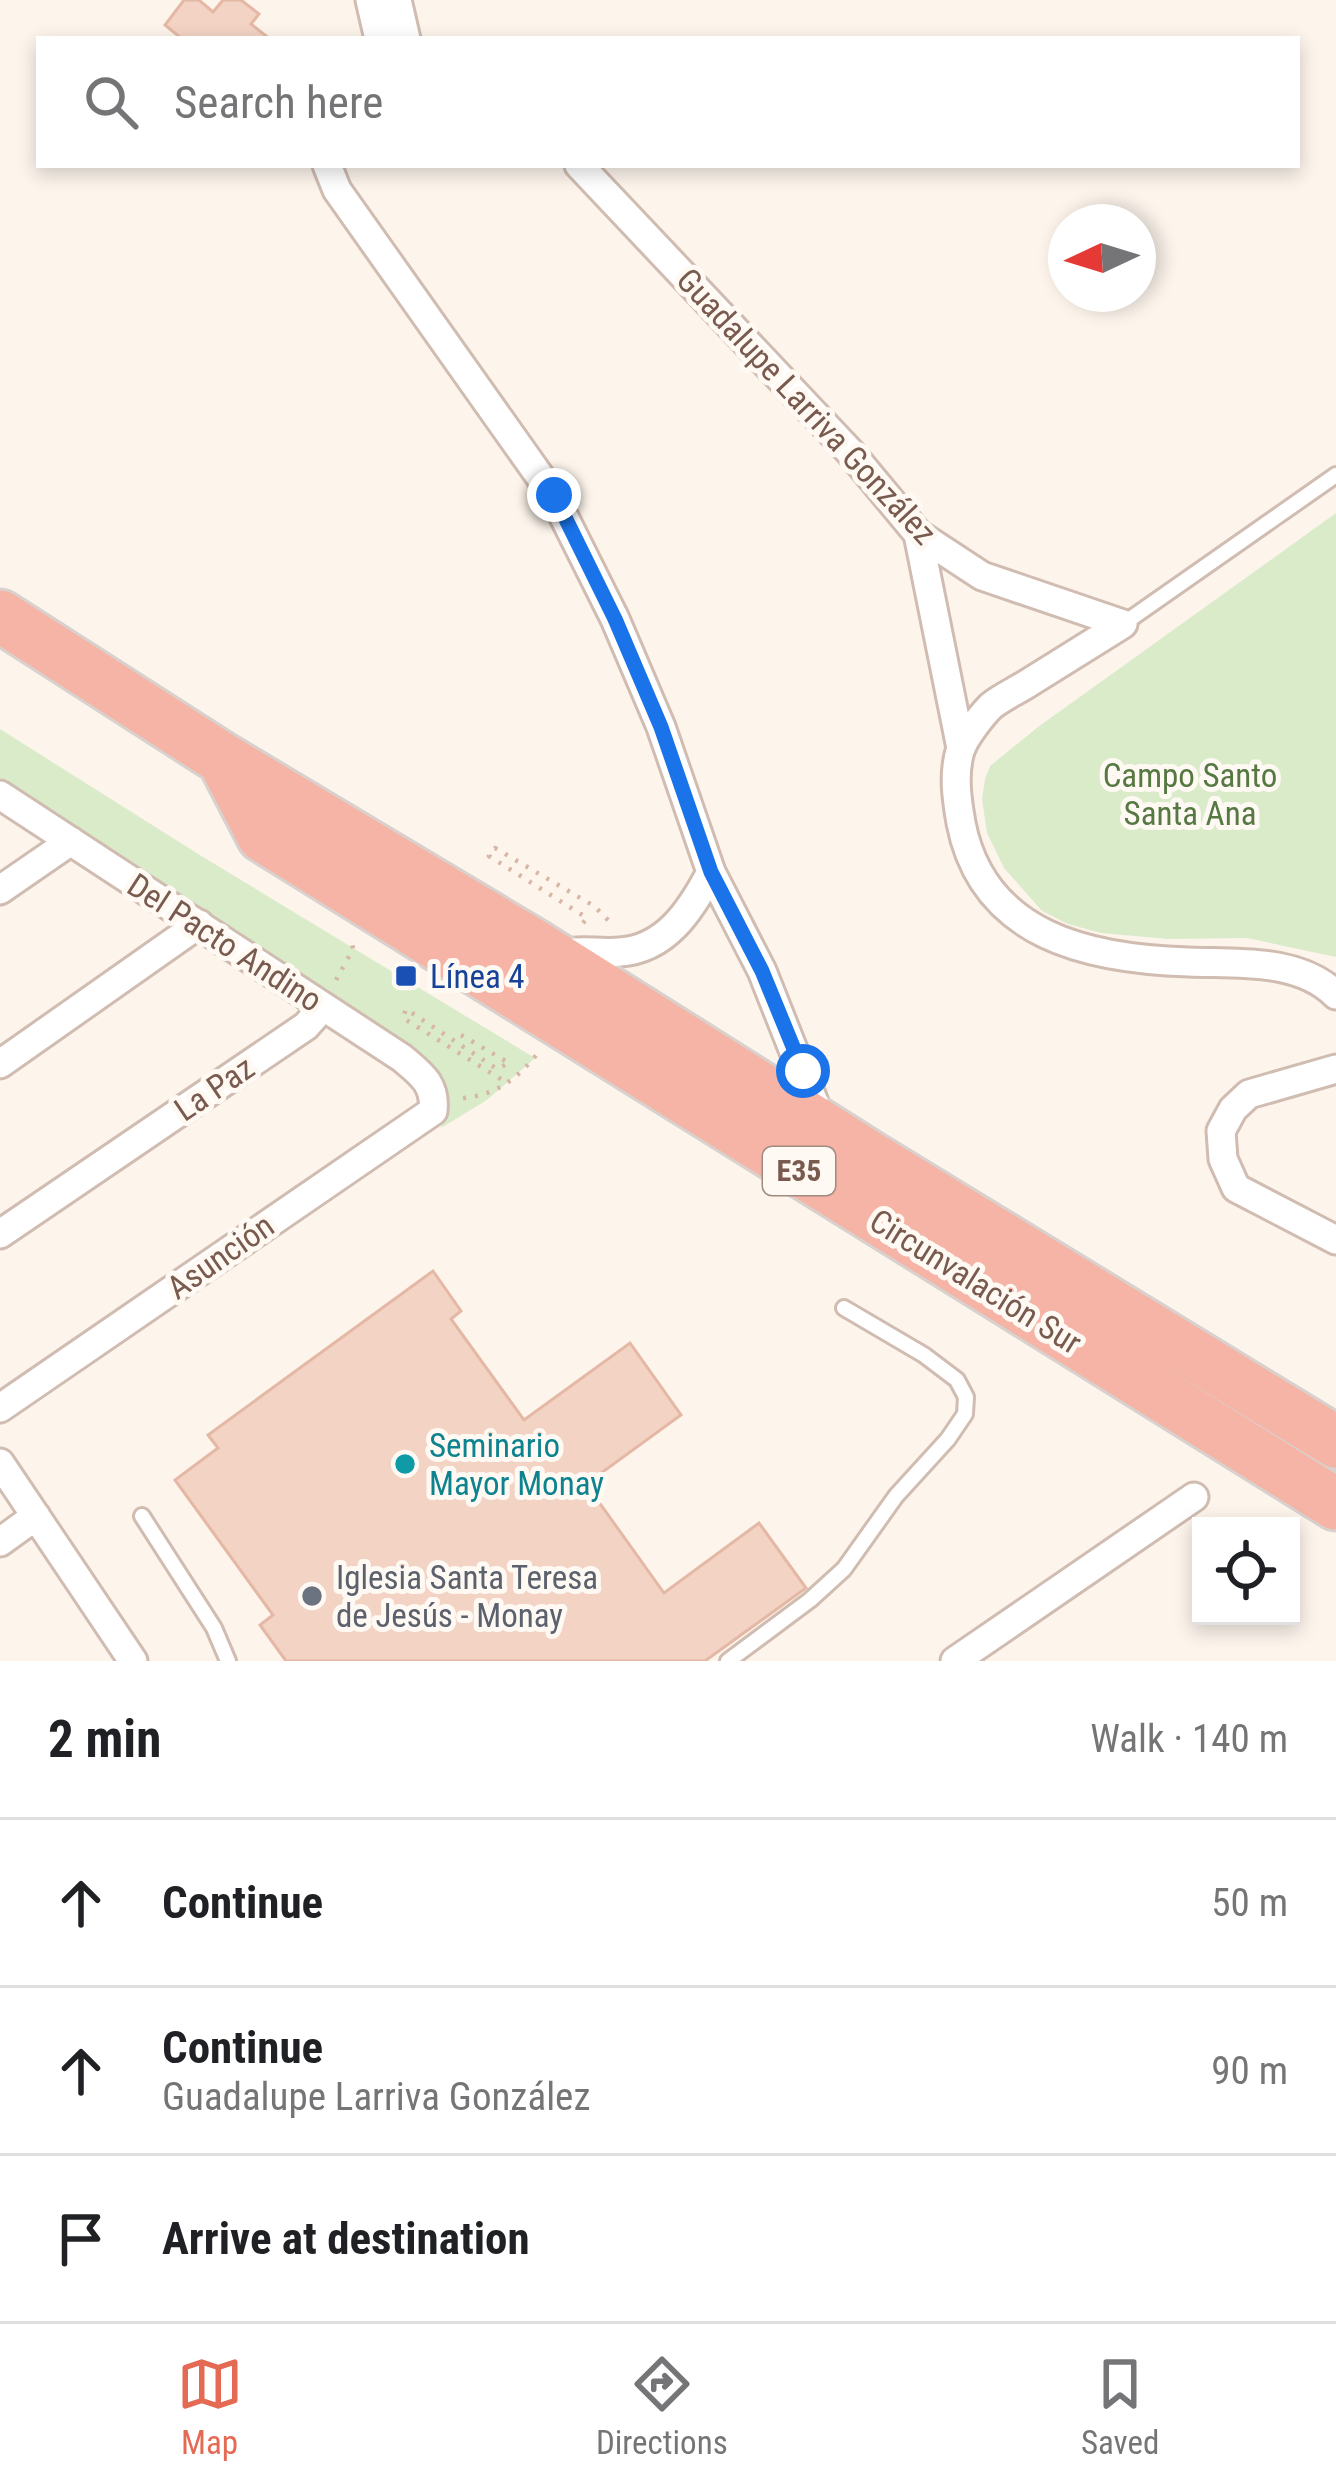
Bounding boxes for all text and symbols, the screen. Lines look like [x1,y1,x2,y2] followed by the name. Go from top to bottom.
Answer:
[36,36,1300,168] search box
[78,69,144,135] icon: search
[174,76,383,129] text: Search here
[1048,204,1156,312] north arrow
[669,260,945,552] street label: Guadalupe Larriva González
[527,468,581,522] route end
[1103,756,1277,833] park label: Campo Santo Santa Ana
[120,865,329,1020] street label: Del Pacto Andino
[430,957,525,996] place label: Línea 4
[393,963,419,989] marker: Línea 4
[776,1044,830,1098] route start
[167,1048,261,1129] street label: La Paz
[763,1147,835,1195] road number: E35
[863,1201,1089,1362] street label: Circunvalación Sur
[159,1206,281,1307] street label: Asunción
[429,1426,604,1503] place label: Seminario Mayor Monay
[392,1451,418,1477] marker: Seminario Mayor Monay
[1192,1517,1300,1625] map controls
[1192,1517,1300,1625] button: locate
[336,1558,598,1635] place label: Iglesia Santa Teresa de Jesús - Monay
[299,1583,325,1609] marker: Iglesia Santa Teresa de Jesús - Monay
[48,1710,161,1769] text: 2 min
[1090,1716,1288,1762] text: Walk · 140 m
[48,1870,114,1936] icon: ahead
[162,1876,323,1929] text: Continue
[1211,1880,1288,1926] text: 50 m
[162,2021,323,2074] text: Continue
[48,2038,114,2104] icon: ahead
[1211,2048,1288,2094] text: 90 m
[162,2074,591,2120] text: Guadalupe Larriva González
[48,2206,114,2272] icon: arrive
[162,2212,530,2265] text: Arrive at destination
[177,2351,243,2462] tab: Map
[596,2351,728,2462] tab: Directions
[1081,2351,1159,2462] tab: Saved

